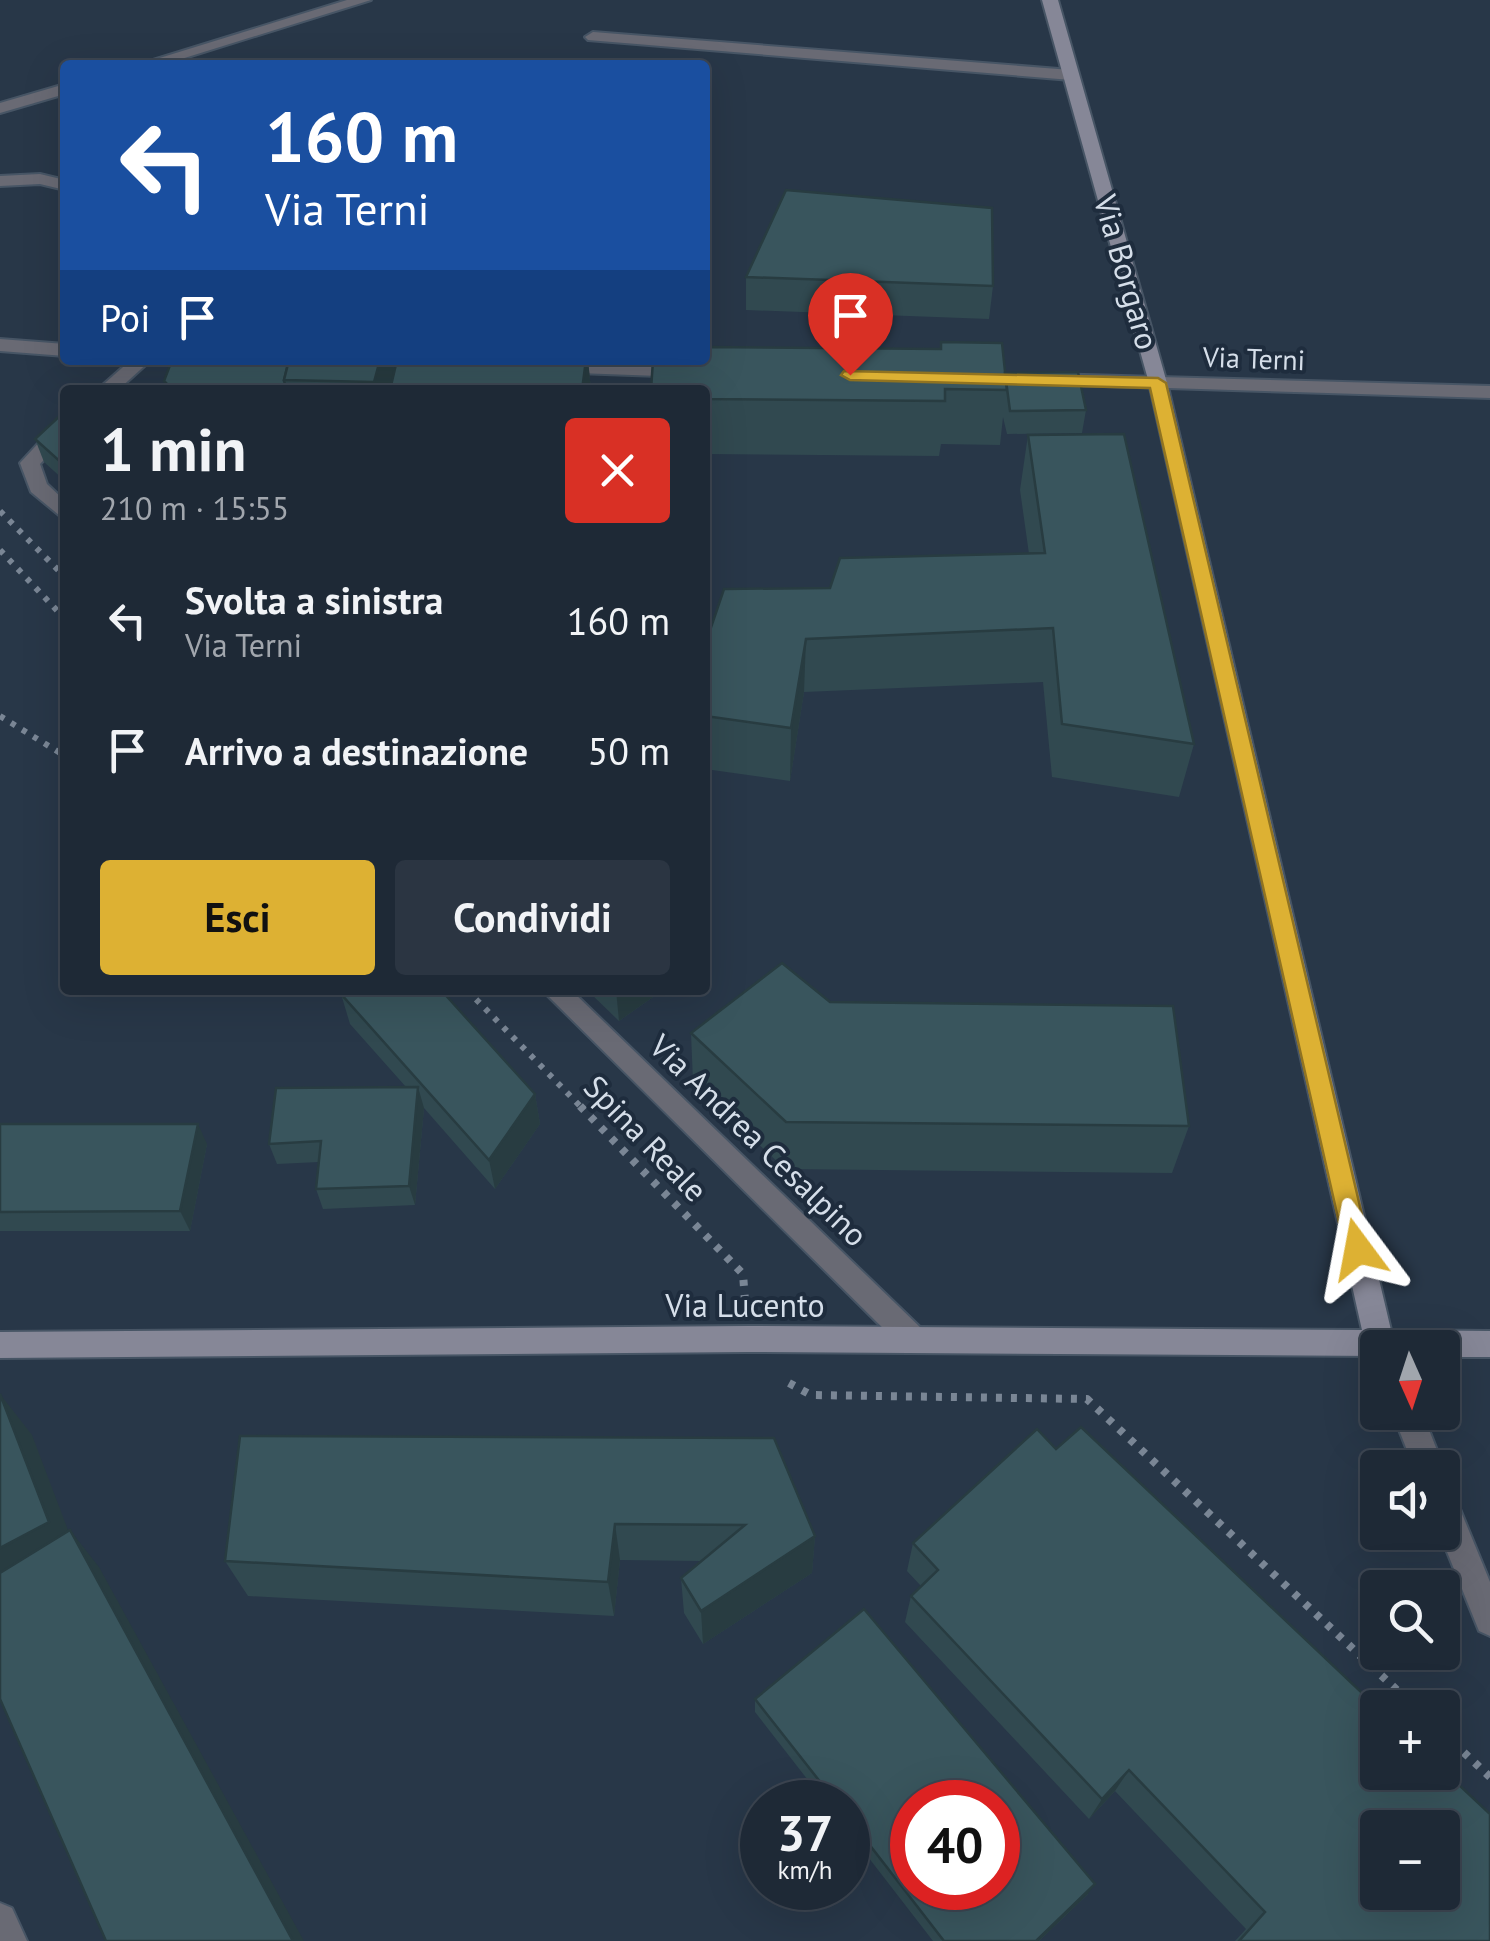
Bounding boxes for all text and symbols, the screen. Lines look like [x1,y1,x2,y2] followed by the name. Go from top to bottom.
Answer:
[265,91,458,181] text: 160 m
[100,100,230,230] icon: left
[265,179,430,237] text: Via Terni
[1085,189,1169,354] street label: Via Borgaro
[808,273,893,376] pin
[823,288,878,343] icon: arrive
[170,290,225,345] icon: arrive
[100,293,150,342] text: Poi
[1201,338,1306,378] street label: Via Terni
[100,410,246,488] text: 1 min
[565,418,670,523] button: close
[100,487,289,529] text: 210 m · 15:55
[185,575,443,624] text: Svolta a sinistra
[100,593,155,648] icon: left
[567,596,670,645] text: 160 m
[185,624,302,666] text: Via Terni
[100,723,155,778] icon: arrive
[185,726,528,775] text: Arrivo a destinazione
[588,726,670,775] text: 50 m
[100,860,375,975] button: Esci
[395,860,670,975] button: Condividi
[640,1024,877,1255] street label: Via Andrea Cesalpino
[575,1066,717,1210] street label: Spina Reale
[1306,1197,1410,1301] position arrow
[664,1284,825,1326] street label: Via Lucento
[1360,1330,1460,1430] north arrow
[1360,1330,1460,1910] map controls
[1360,1450,1460,1550] button: sound
[1360,1570,1460,1670] button: search
[1360,1690,1460,1790] button: +
[890,1780,1020,1910] speed limit sign: 40
[777,1800,833,1865] text: 37
[1360,1810,1460,1910] button: −
[778,1854,832,1886] text: km/h

